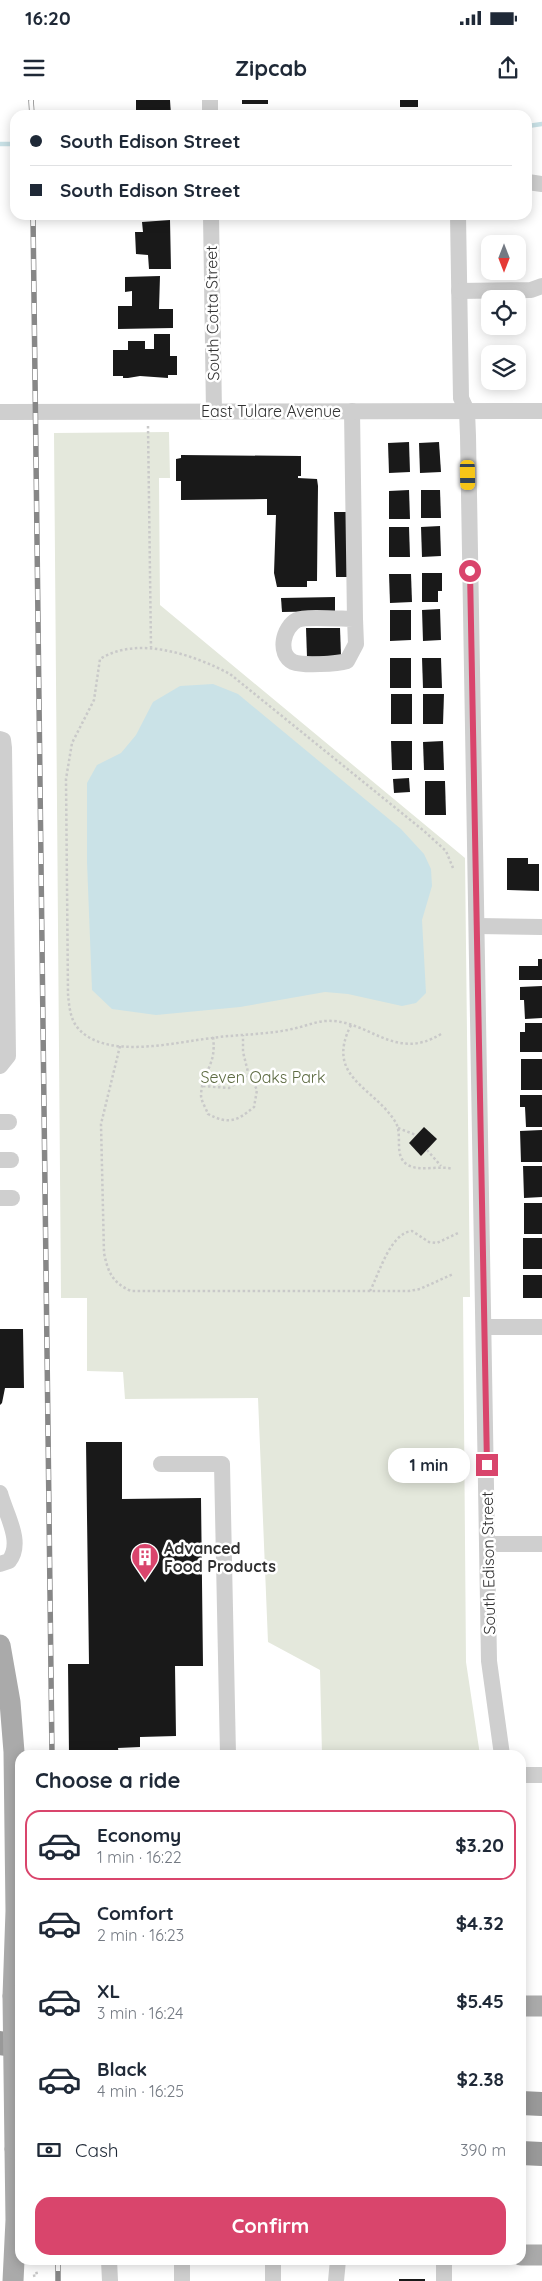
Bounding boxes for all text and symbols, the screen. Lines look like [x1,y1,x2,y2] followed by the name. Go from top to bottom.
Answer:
[25,6,71,30] text: 16:20
[20,54,48,82] icon: menu
[235,54,307,82] text: Zipcab
[494,54,522,82] icon: share
[60,129,241,153] text: South Edison Street
[60,178,241,202] text: South Edison Street
[481,235,526,280] north arrow
[481,235,526,390] map controls
[201,245,223,381] street label: South Cotta Street
[481,290,526,335] button: locate
[481,345,526,390] button: layers
[201,401,341,421] street label: East Tulare Avenue
[460,460,475,490] car
[459,560,481,582] route start
[200,1067,326,1087] park label: Seven Oaks Park
[387,1448,470,1482] callout: 1 min
[476,1454,498,1476] route end
[410,1455,448,1475] text: 1 min
[477,1491,499,1635] street label: South Edison Street
[164,1538,276,1576] place label: Advanced Food Products
[130,1542,160,1581] building icon: Advanced Food Products
[35,1766,180,1794] text: Choose a ride
[37,1823,82,1868] icon: car
[97,1823,181,1847] text: Economy
[455,1833,504,1857] text: $3.20
[97,1847,182,1867] text: 1 min · 16:22
[37,1901,82,1946] icon: car
[97,1901,174,1925] text: Comfort
[456,1911,504,1935] text: $4.32
[97,1925,184,1945] text: 2 min · 16:23
[37,1979,82,2024] icon: car
[97,1979,120,2003] text: XL
[456,1989,504,2013] text: $5.45
[97,2003,183,2023] text: 3 min · 16:24
[37,2057,82,2102] icon: car
[97,2057,147,2081] text: Black
[456,2067,504,2091] text: $2.38
[97,2081,184,2101] text: 4 min · 16:25
[35,2136,63,2164] icon: cash
[75,2138,119,2162] text: Cash
[460,2140,506,2160] text: 390 m
[35,2197,506,2255] button: Confirm

